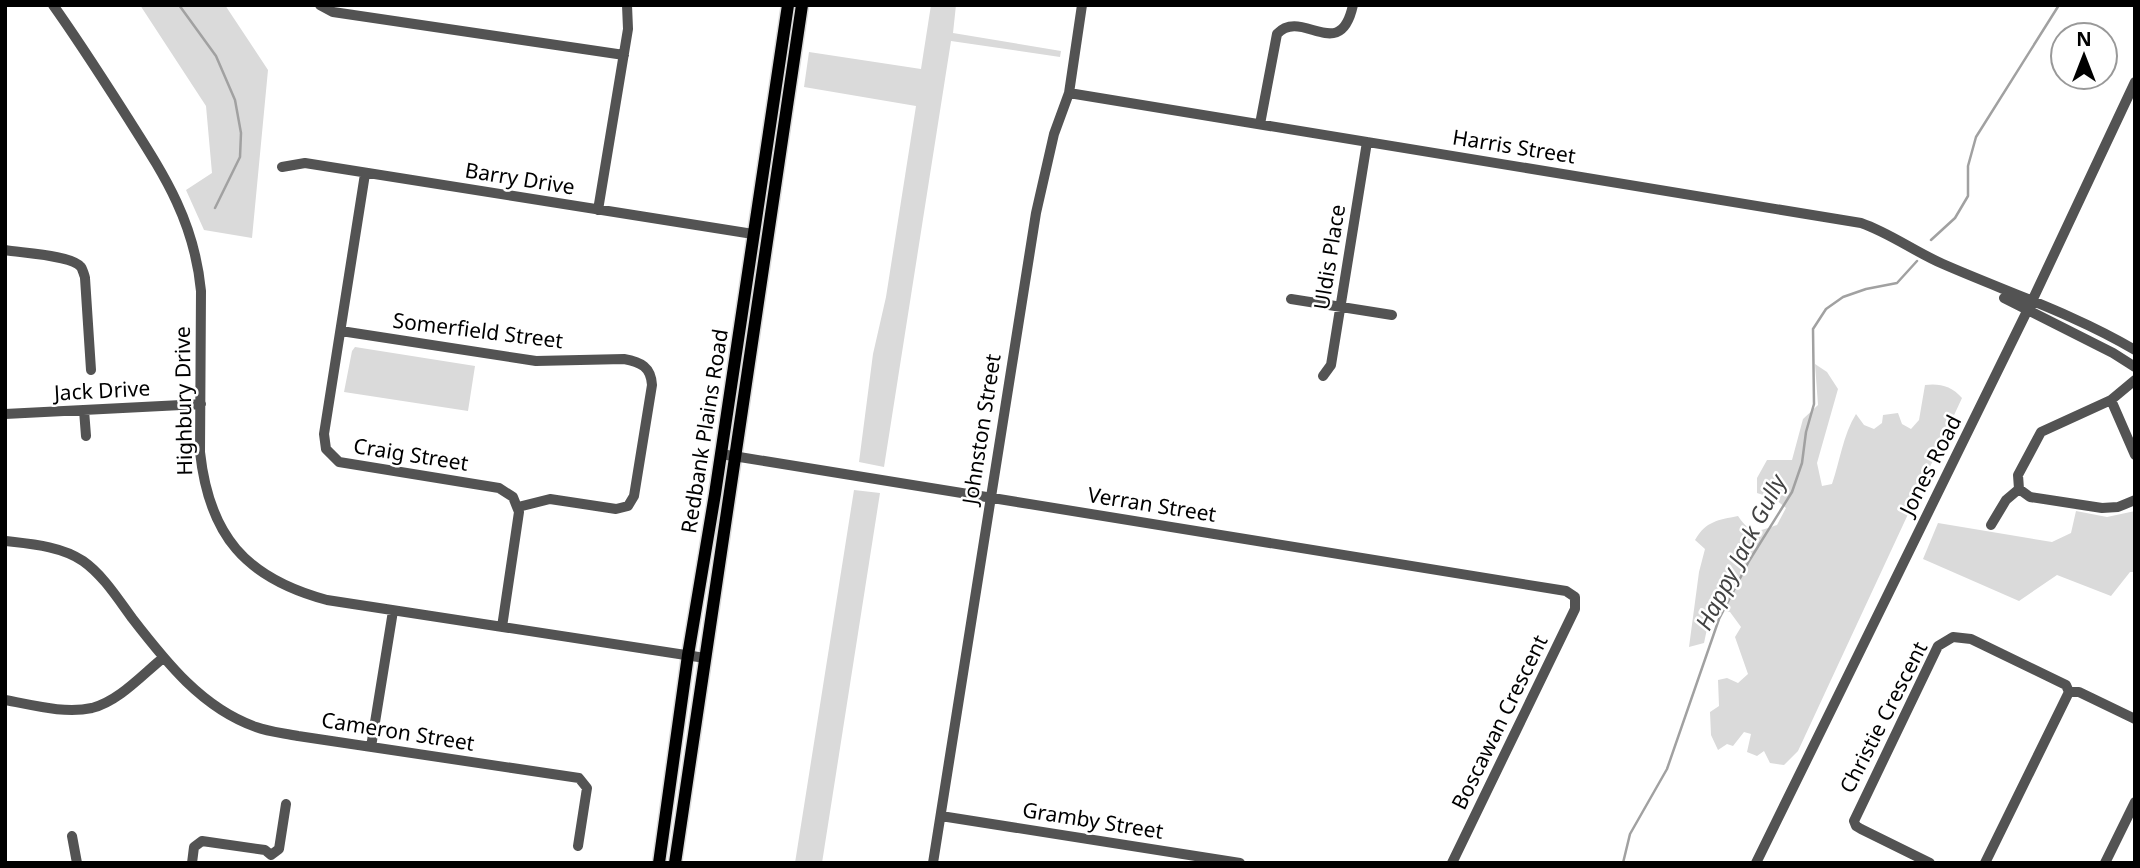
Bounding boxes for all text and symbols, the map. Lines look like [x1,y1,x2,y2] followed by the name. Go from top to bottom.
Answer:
[2049,21,2119,91] north arrow
[2076,26,2092,52] text: N
[1450,122,1578,170] street label: Harris Street
[463,155,577,201] street label: Barry Drive
[1307,202,1351,312] street label: Uldis Place
[391,306,565,354] street label: Somerfield Street
[168,326,198,476] street label: Highbury Drive
[674,327,734,535] street label: Redbank Plains Road
[955,351,1007,508] street label: Johnston Street
[51,374,151,407] street label: Jack Drive
[1892,410,1967,522] street label: Jones Road
[352,431,471,477] street label: Craig Street
[1687,468,1793,635] water label: Happy Jack Gully
[1086,480,1219,528] street label: Verran Street
[1445,630,1554,814] street label: Boscawan Crescent
[1833,636,1933,798] street label: Christie Crescent
[319,705,477,757] street label: Cameron Street
[1021,795,1166,845] street label: Gramby Street

